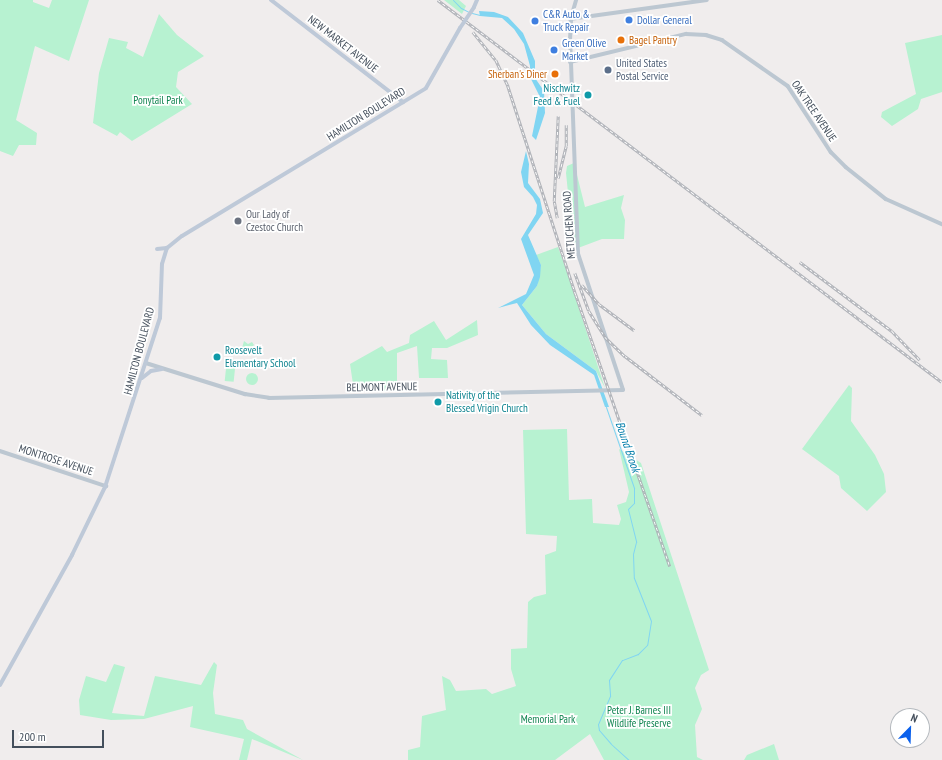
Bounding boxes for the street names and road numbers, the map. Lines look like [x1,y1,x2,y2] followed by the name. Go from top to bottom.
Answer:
[305,12,381,76] street label: NEW MARKET AVENUE
[788,78,840,144] street label: OAK TREE AVENUE
[324,85,408,143] street label: HAMILTON BOULEVARD
[560,191,578,259] street label: METUCHEN ROAD
[121,306,157,396] street label: HAMILTON BOULEVARD
[346,380,418,394] street label: BELMONT AVENUE
[17,442,95,478] street label: MONTROSE AVENUE

